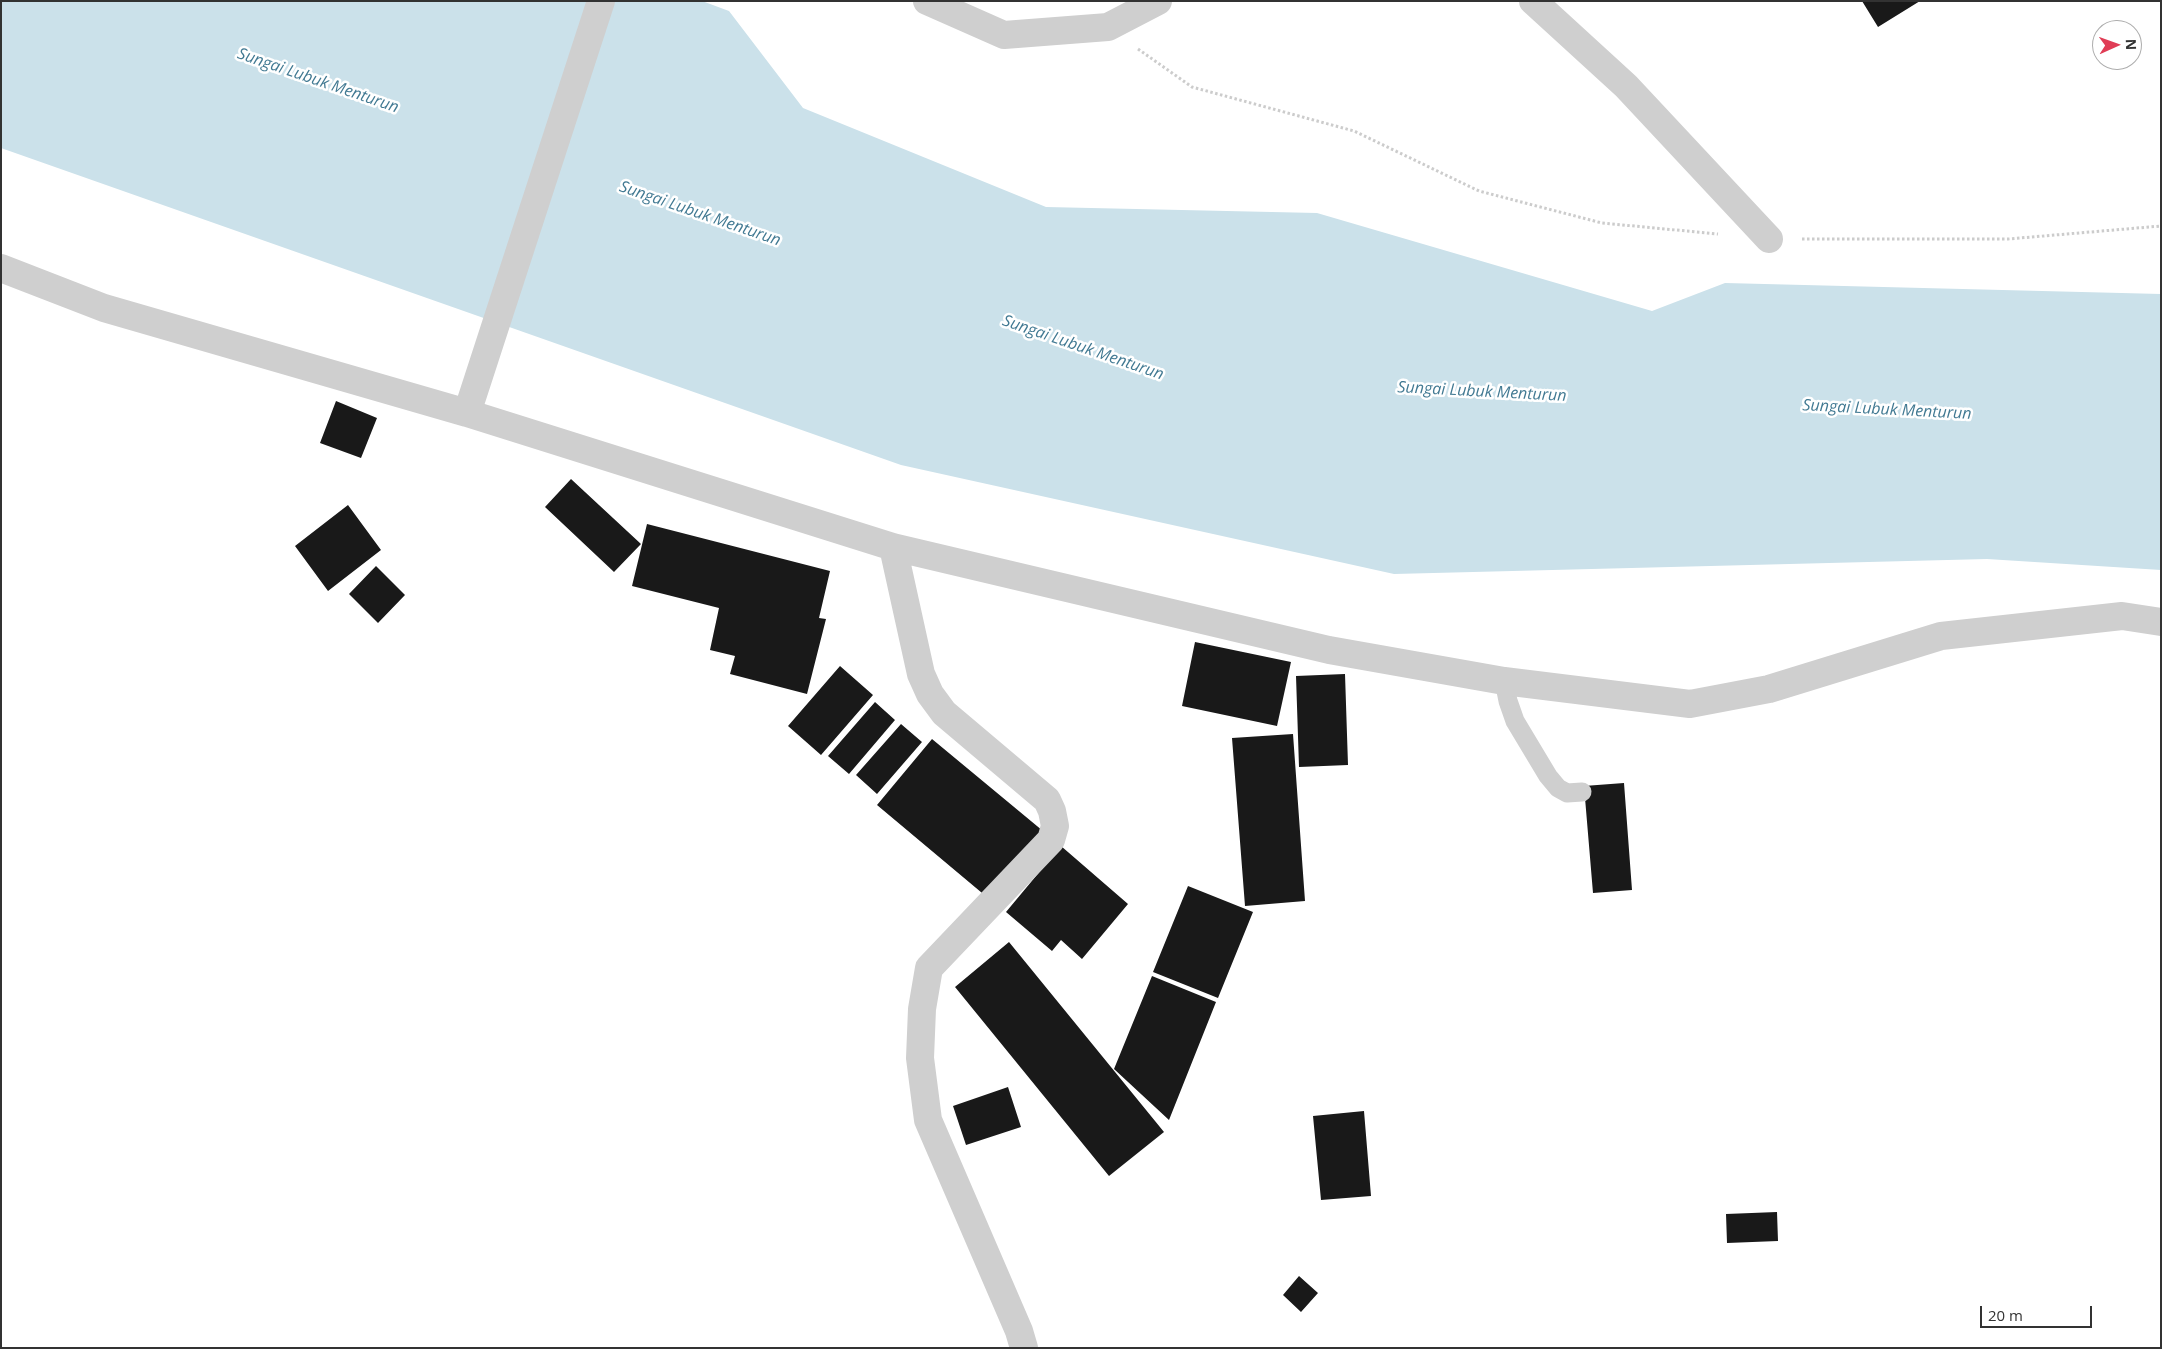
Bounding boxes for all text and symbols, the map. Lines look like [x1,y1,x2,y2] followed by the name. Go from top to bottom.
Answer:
[2092,20,2142,70] north arrow
[2122,38,2141,51] text: N
[235,44,401,118] water label: Sungai Lubuk Menturun
[617,177,783,251] water label: Sungai Lubuk Menturun
[1000,311,1166,385] water label: Sungai Lubuk Menturun
[1397,378,1567,406] water label: Sungai Lubuk Menturun
[1802,396,1972,424] water label: Sungai Lubuk Menturun
[1982,1296,2094,1328] scale bar
[1988,1305,2023,1325] text: 20 m

